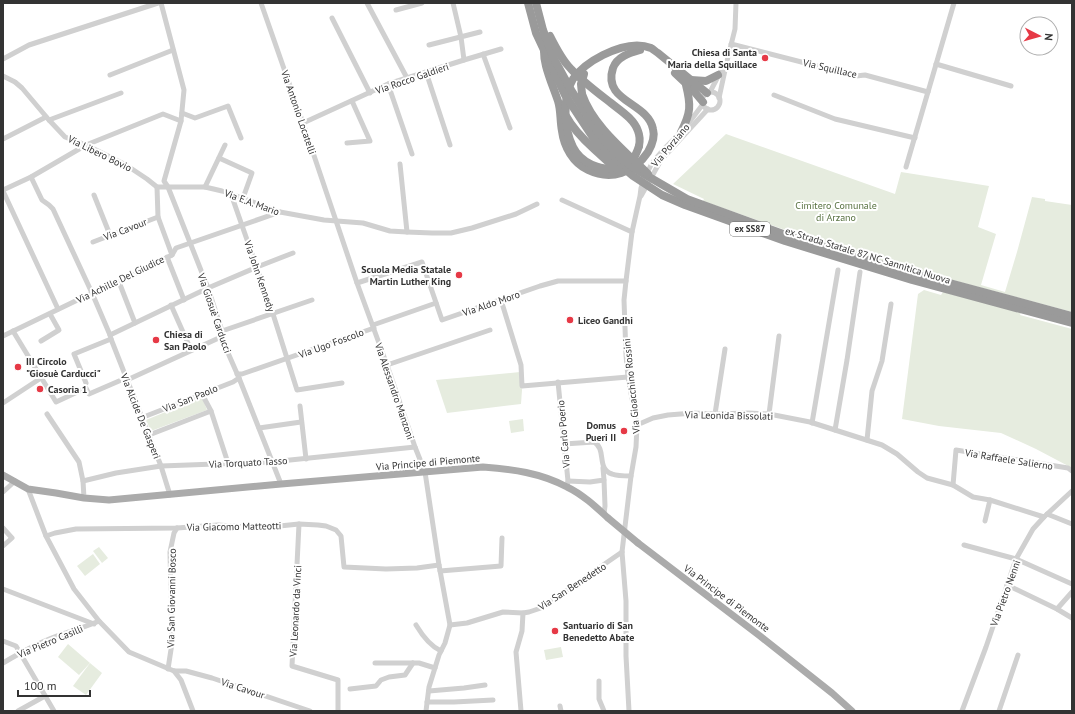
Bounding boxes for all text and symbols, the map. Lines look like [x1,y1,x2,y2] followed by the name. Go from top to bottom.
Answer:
[1019,16,1059,56] north arrow
[1042,33,1056,41] text: N
[668,46,757,71] place label: Chiesa di Santa Maria della Squillace
[760,53,770,63] marker: Chiesa di Santa Maria della Squillace
[801,56,858,81] street label: Via Squillace
[373,60,451,97] street label: Via Rocco Galdieri
[278,67,319,156] street label: Via Antonio Locatelli
[648,121,692,171] street label: Via Porziano
[65,132,134,175] street label: Via Libero Bovio
[221,186,281,218] street label: Via E.A. Mario
[795,199,877,224] park label: Cimitero Comunale di Arzano
[101,215,149,244] street label: Via Cavour
[730,222,770,236] road number: ex SS87
[784,224,952,287] street label: ex Strada Statale 87 NC Sannitica Nuova
[241,238,278,314] street label: Via John Kennedy
[73,252,166,307] street label: Via Achille Del Giudice
[361,263,451,288] place label: Scuola Media Statale Martin Luther King
[454,270,464,280] marker: Scuola Media Statale Martin Luther King
[194,271,234,355] street label: Via Giosuè Carducci
[460,288,522,320] street label: Via Aldo Moro
[578,314,633,327] place label: Liceo Gandhi
[565,315,575,325] marker: Liceo Gandhi
[296,326,366,362] street label: Via Ugo Foscolo
[164,328,207,353] place label: Chiesa di San Paolo
[151,335,161,345] marker: Chiesa di San Paolo
[620,338,643,435] street label: Via Gioacchino Rossini
[372,340,417,441] street label: Via Alessandro Manzoni
[26,355,101,380] place label: III Circolo "Giosuè Carducci"
[13,362,23,372] marker: III Circolo "Giosuè Carducci"
[117,371,164,461] street label: Via Alcide De Gasperi
[160,382,220,416] street label: Via San Paolo
[48,383,87,396] place label: Casoria 1
[35,384,45,394] marker: Casoria 1
[554,400,573,469] street label: Via Carlo Poerio
[684,408,773,423] street label: Via Leonida Bissolati
[586,419,616,444] place label: Domus Pueri II
[619,426,629,436] marker: Domus Pueri II
[963,446,1054,473] street label: Via Raffaele Salierno
[374,451,481,474] street label: Via Principe di Piemonte
[207,454,288,471] street label: Via Torquato Tasso
[185,519,282,534] street label: Via Giacomo Matteotti
[164,548,179,649] street label: Via San Giovanni Bosco
[987,558,1023,629] street label: Via Pietro Nenni
[535,560,609,614] street label: Via San Benedetto
[680,561,772,635] street label: Via Principe di Piemonte
[287,565,304,658] street label: Via Leonardo da Vinci
[563,619,634,644] place label: Santuario di San Benedetto Abate
[14,622,85,662] street label: Via Pietro Casilli
[550,626,560,636] marker: Santuario di San Benedetto Abate
[18,672,90,698] scale bar
[218,675,267,702] street label: Via Cavour
[24,678,57,693] text: 100 m

